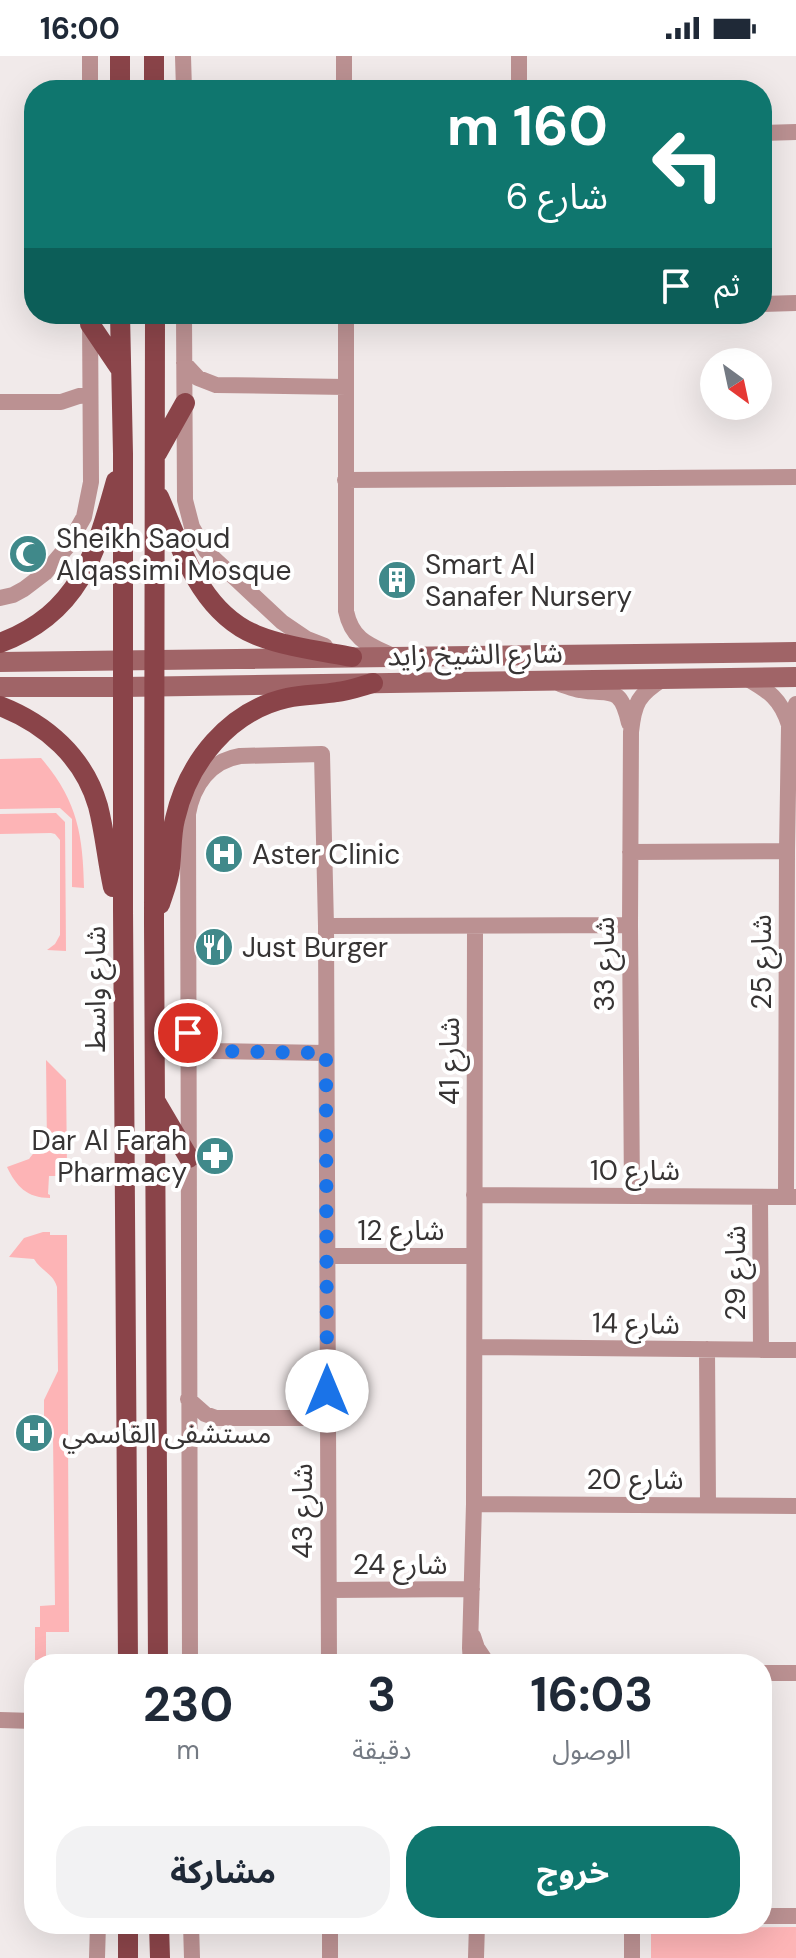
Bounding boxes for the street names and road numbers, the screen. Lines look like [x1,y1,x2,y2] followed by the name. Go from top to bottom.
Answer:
[387,634,563,677] street label: شارع الشيخ زايد
[743,914,782,1010] street label: شارع 25
[586,916,625,1012] street label: شارع 33
[77,926,116,1052] street label: شارع واسط
[431,1017,470,1105] street label: شارع 41
[590,1152,680,1191] street label: شارع 10
[358,1212,444,1251] street label: شارع 12
[717,1225,756,1321] street label: شارع 29
[592,1304,680,1345] street label: شارع 14
[586,1461,684,1500] street label: شارع 20
[284,1463,323,1559] street label: شارع 43
[353,1546,447,1585] street label: شارع 24

